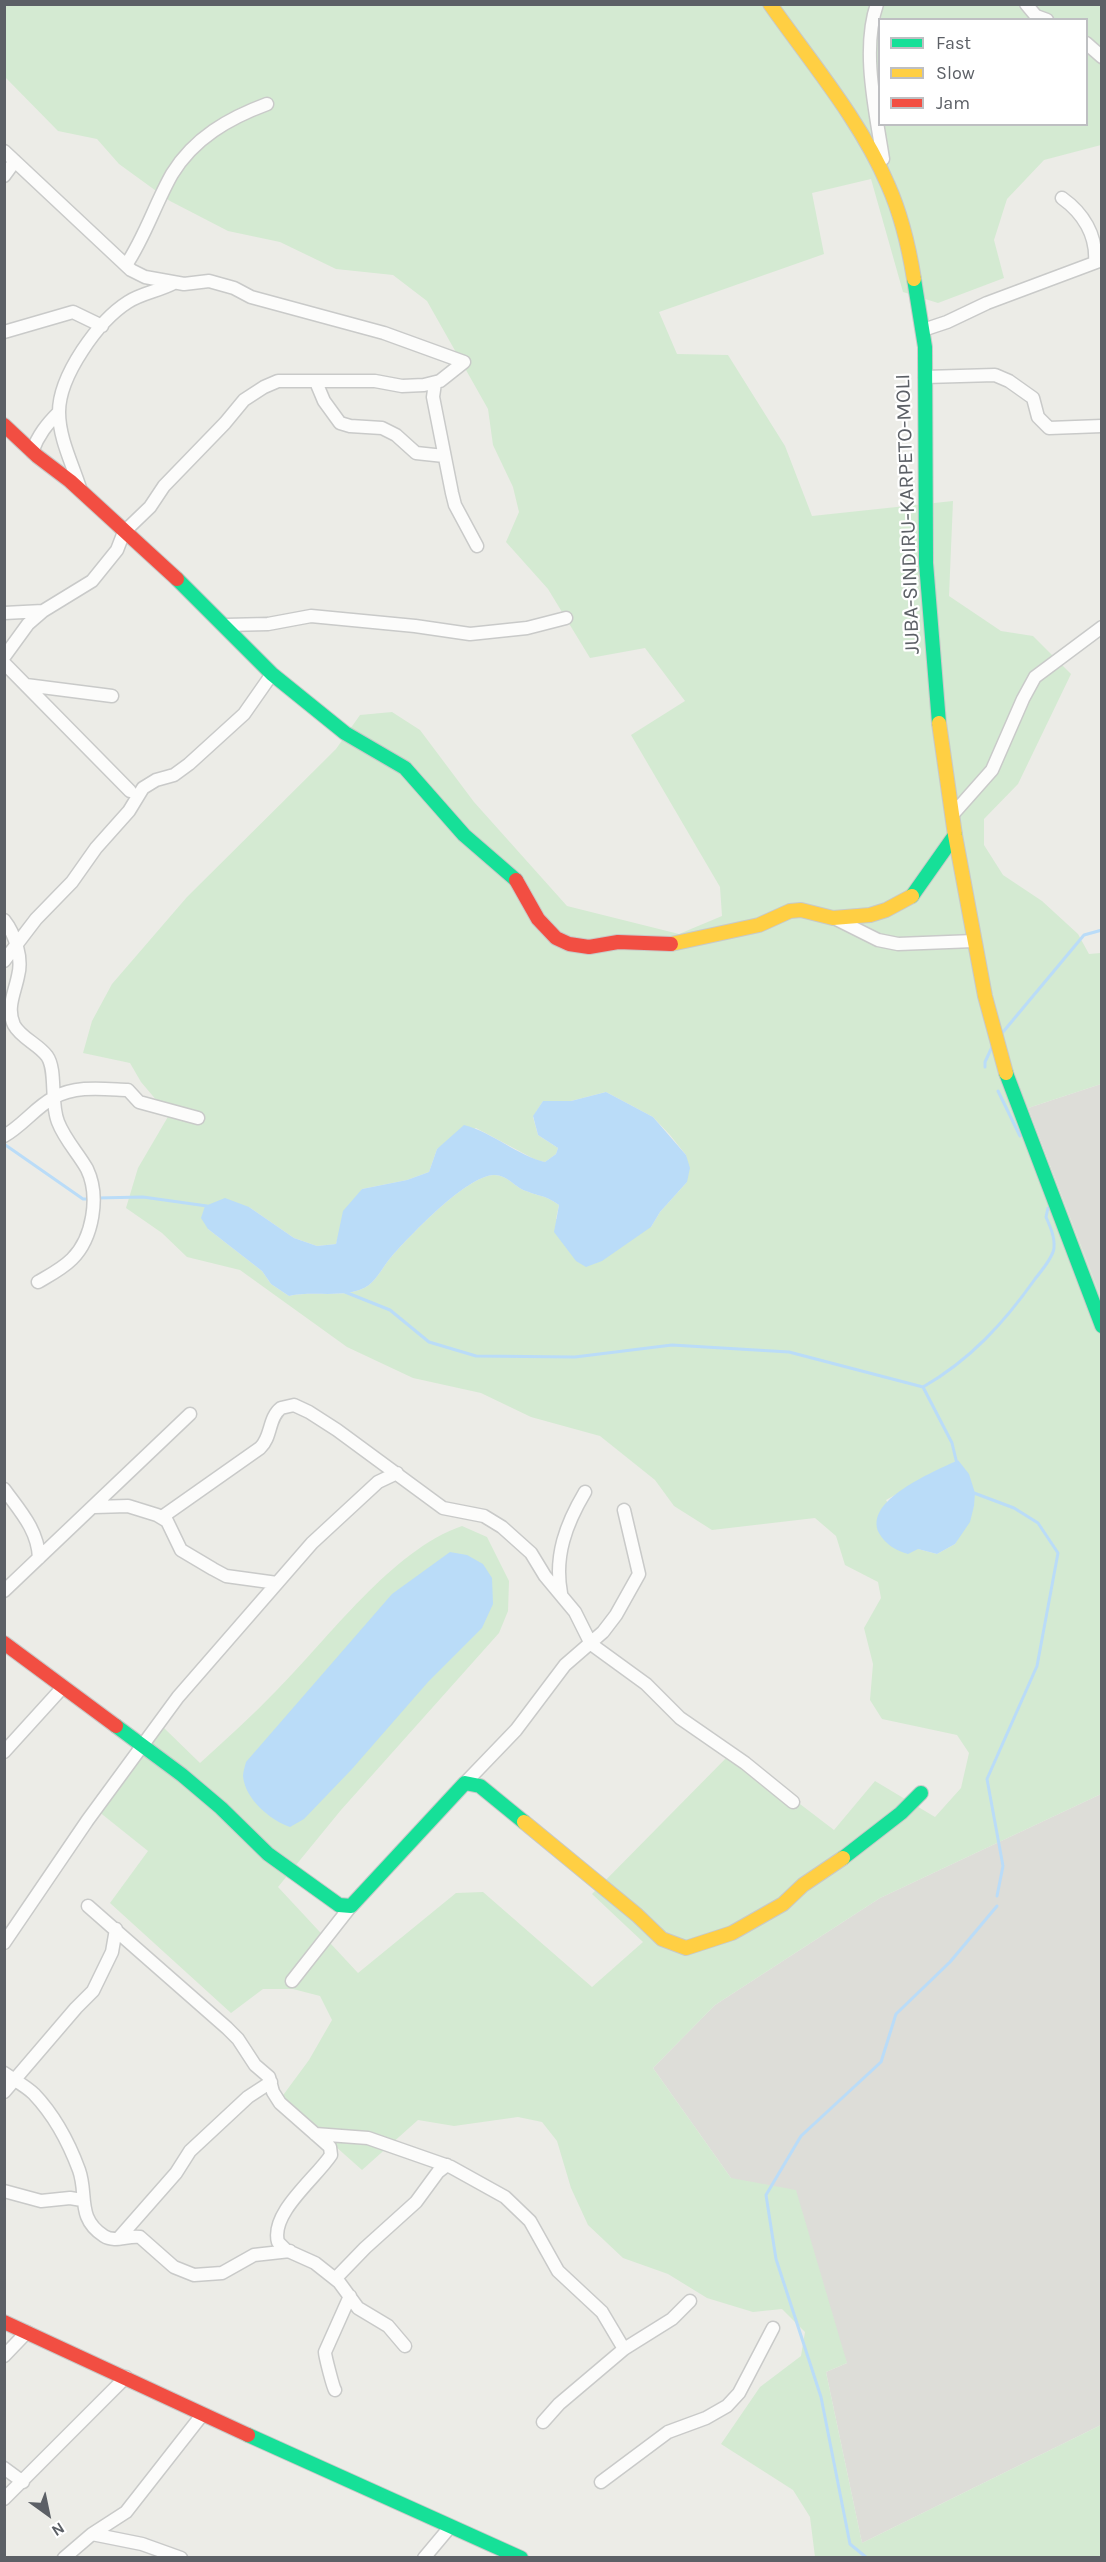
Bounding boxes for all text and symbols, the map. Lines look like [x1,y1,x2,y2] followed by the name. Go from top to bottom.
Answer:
[878,18,1088,126] legend
[936,32,971,54] text: Fast
[936,62,975,84] text: Slow
[936,92,970,114] text: Jam
[891,373,925,655] street label: JUBA-SINDIRU-KARPETO-MOLI
[18,2484,78,2544] north arrow
[48,2518,68,2541] text: N

